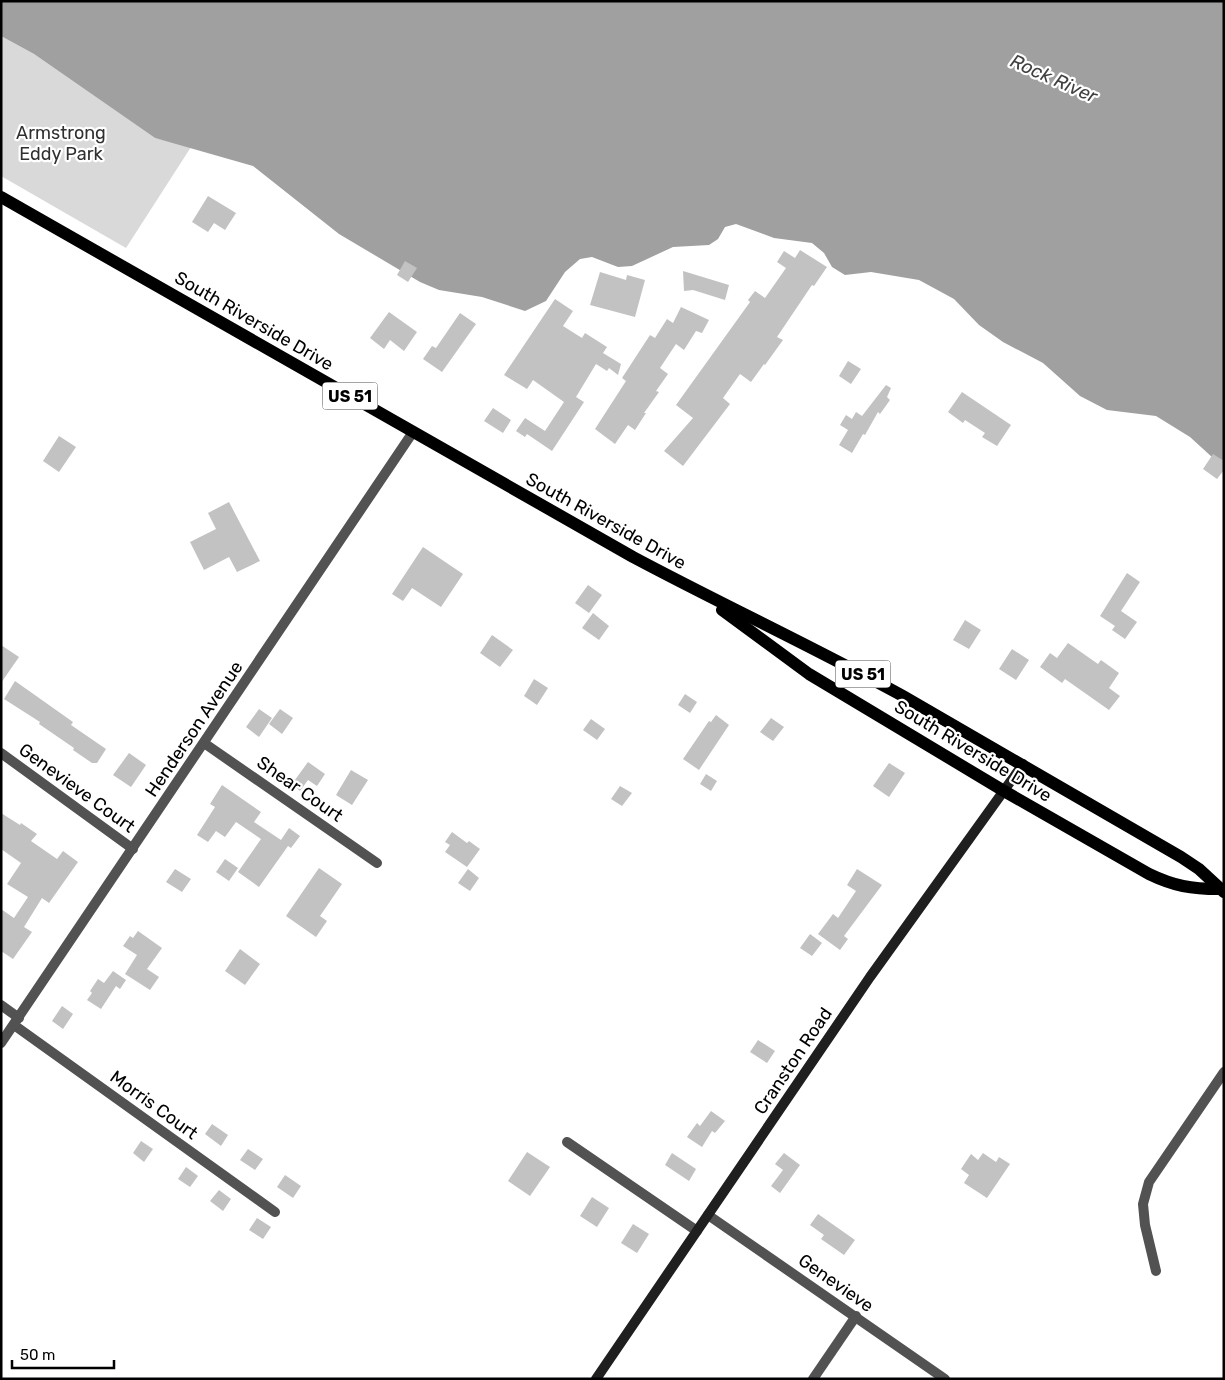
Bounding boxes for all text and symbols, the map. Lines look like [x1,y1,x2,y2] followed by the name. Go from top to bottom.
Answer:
[1007,49,1102,108] water label: Rock River
[16,122,106,165] park label: Armstrong Eddy Park
[171,267,337,375] street label: South Riverside Drive
[322,382,378,410] road number: US 51
[522,468,690,574] street label: South Riverside Drive
[140,657,248,801] street label: Henderson Avenue
[836,661,890,688] road number: US 51
[890,695,1056,807] street label: South Riverside Drive
[15,738,139,838] street label: Genevieve Court
[253,751,347,827] street label: Shear Court
[749,1003,837,1119] street label: Cranston Road
[106,1066,202,1144] street label: Morris Court
[794,1249,878,1317] street label: Genevieve
[12,1338,115,1370] scale bar
[20,1346,55,1364] text: 50 m

